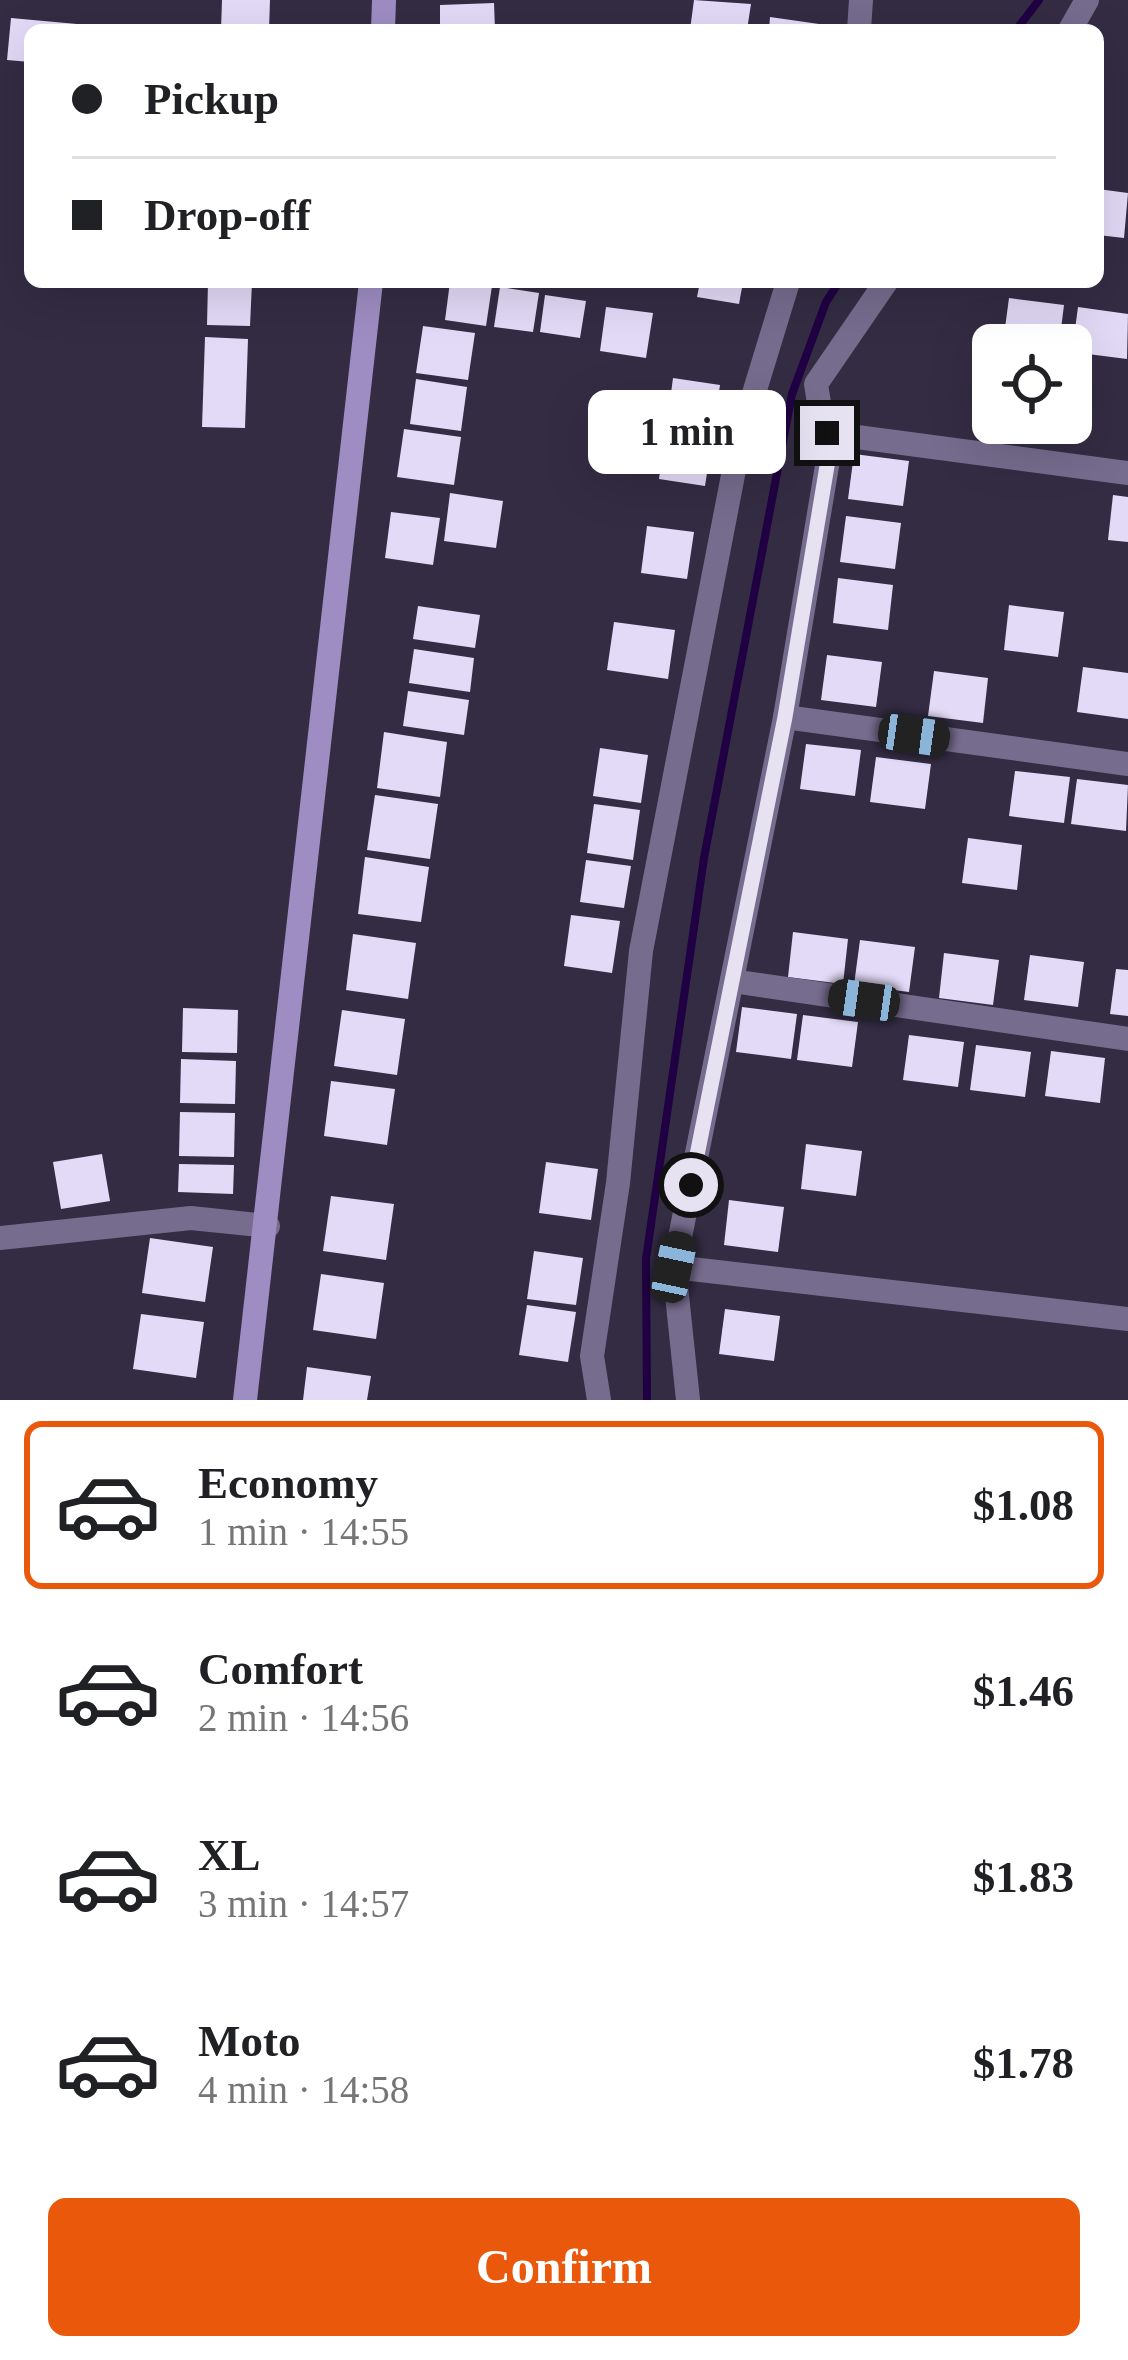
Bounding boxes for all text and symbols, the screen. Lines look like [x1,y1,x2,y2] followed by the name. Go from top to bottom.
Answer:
[144,74,279,124] text: Pickup
[144,190,311,240] text: Drop-off
[972,324,1092,444] map controls
[972,324,1092,444] button: locate
[587,391,785,475] callout: 1 min
[800,406,854,460] route end
[640,410,734,453] text: 1 min
[876,712,952,758] car
[826,977,902,1023] car
[664,1158,718,1212] route start
[649,1228,699,1306] car
[54,1451,162,1559] icon: car
[198,1458,378,1508] text: Economy
[973,1480,1074,1530] text: $1.08
[198,1510,409,1553] text: 1 min · 14:55
[54,1637,162,1745] icon: car
[198,1644,363,1694] text: Comfort
[973,1666,1074,1716] text: $1.46
[198,1696,409,1739] text: 2 min · 14:56
[54,1823,162,1931] icon: car
[198,1830,261,1880] text: XL
[973,1852,1074,1902] text: $1.83
[198,1882,409,1925] text: 3 min · 14:57
[54,2009,162,2117] icon: car
[198,2016,300,2066] text: Moto
[973,2038,1074,2088] text: $1.78
[198,2068,409,2111] text: 4 min · 14:58
[48,2198,1080,2336] button: Confirm

